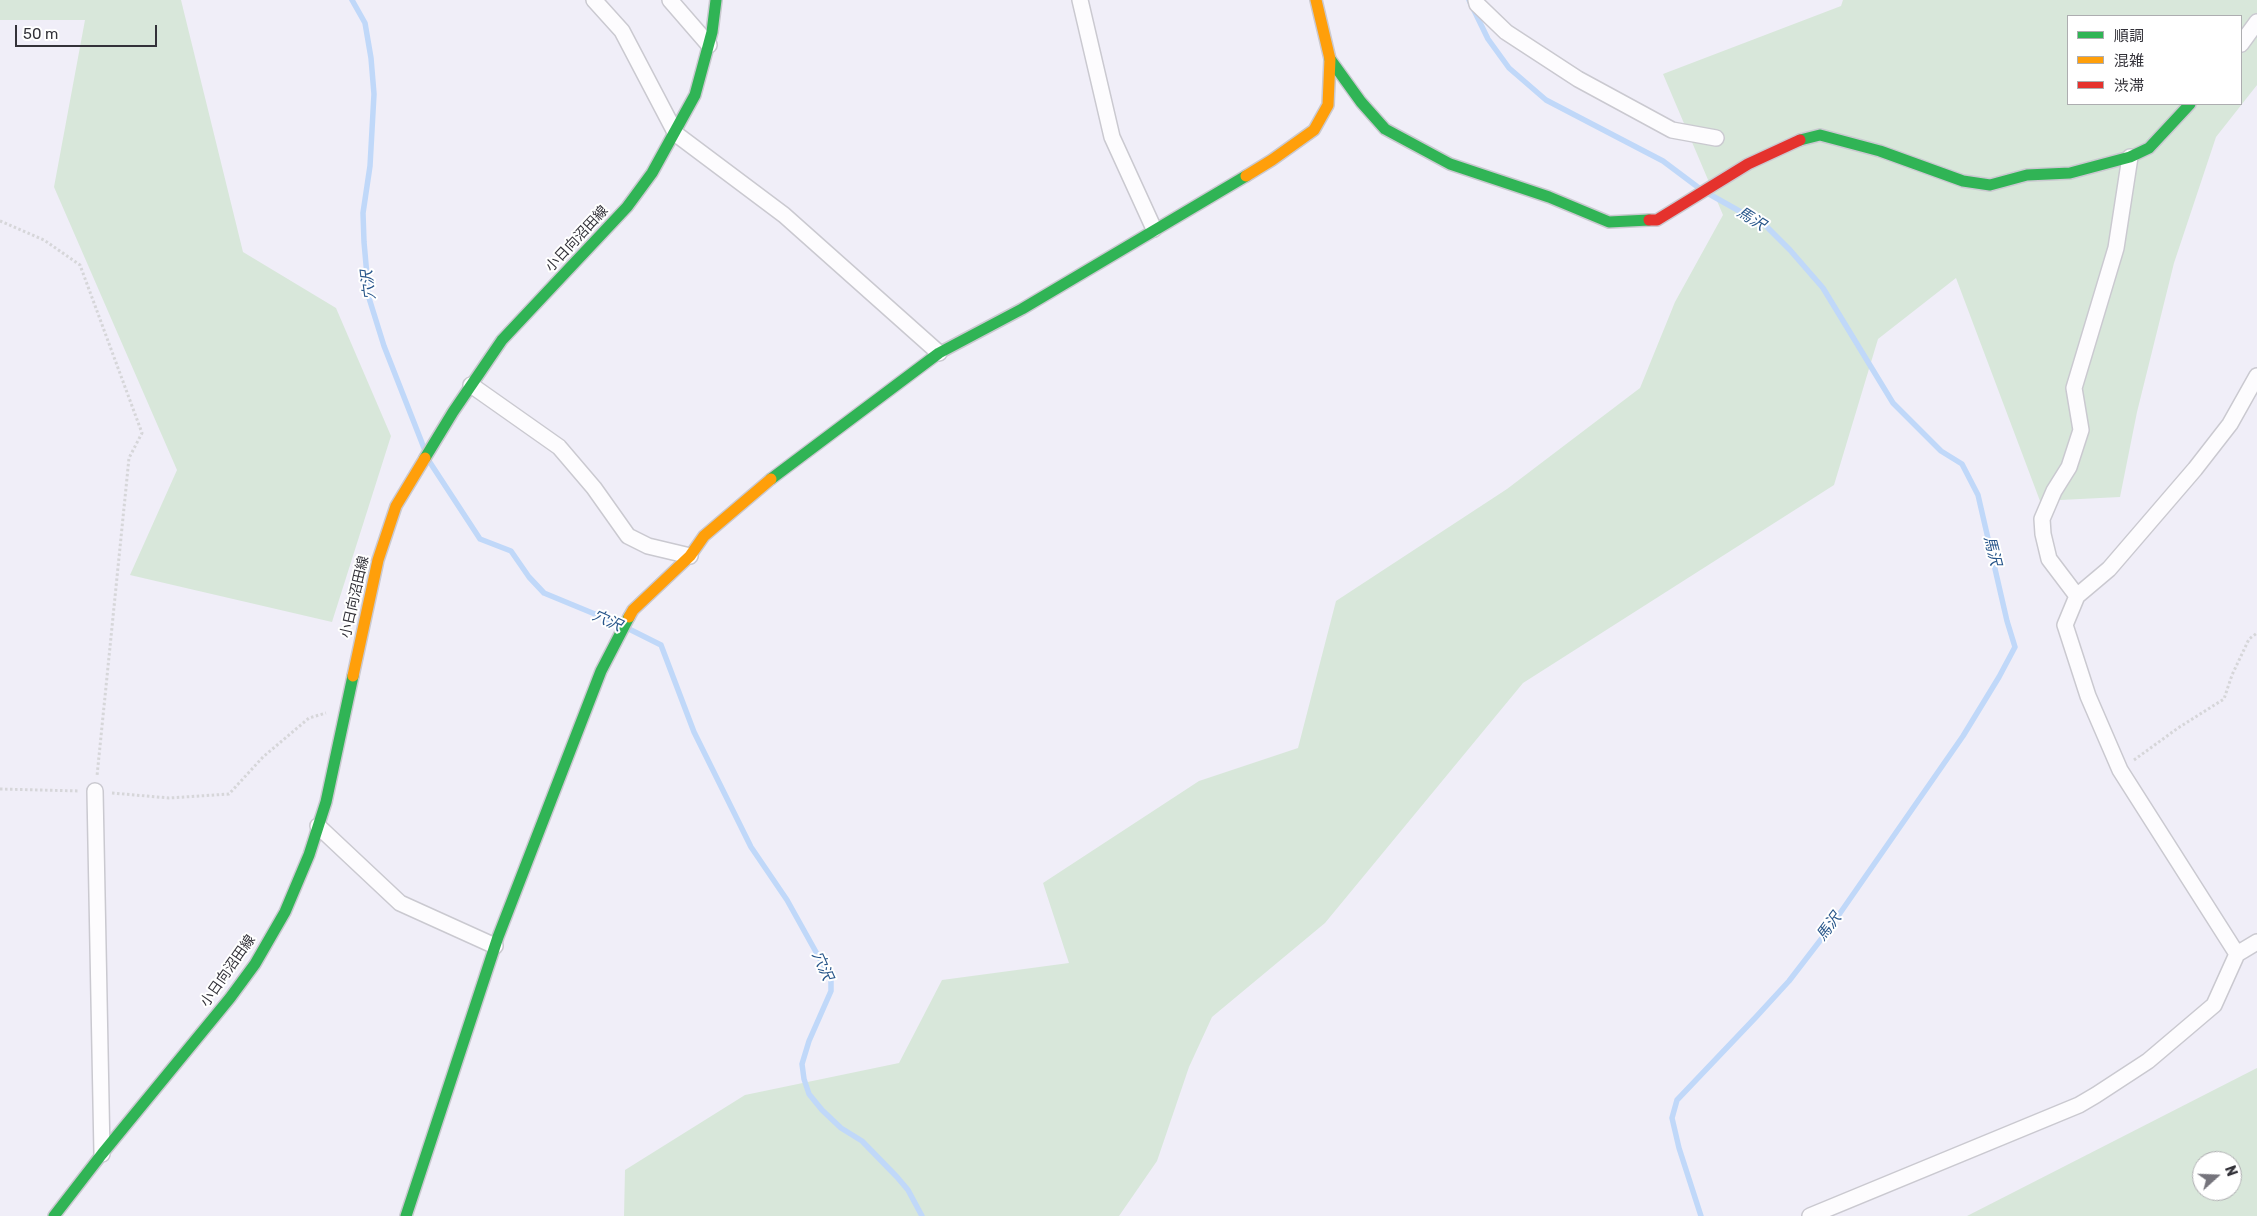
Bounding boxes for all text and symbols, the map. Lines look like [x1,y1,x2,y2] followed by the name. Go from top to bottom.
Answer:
[18,15,160,47] scale bar
[2067,15,2242,105] legend
[23,25,58,43] text: 50 m
[2114,27,2144,45] text: 順調
[2114,52,2144,70] text: 混雑
[2114,77,2144,95] text: 渋滞
[542,203,612,275] street label: 小日向沼田線
[1734,203,1768,235] water label: 馬沢
[358,269,380,301] water label: 穴沢
[1980,534,2004,568] water label: 馬沢
[337,554,373,640] street label: 小日向沼田線
[590,607,624,635] water label: 穴沢
[1813,910,1845,944] water label: 馬沢
[197,932,259,1010] street label: 小日向沼田線
[808,949,836,983] water label: 穴沢
[2192,1151,2242,1201] north arrow
[2221,1163,2240,1179] text: N

